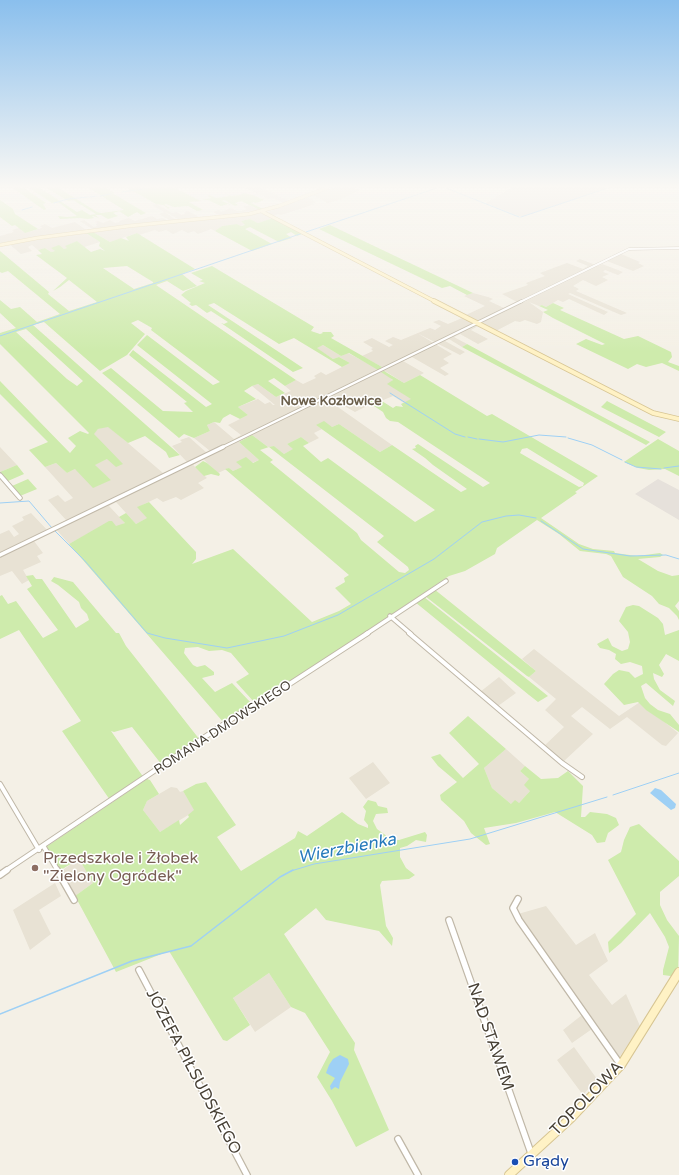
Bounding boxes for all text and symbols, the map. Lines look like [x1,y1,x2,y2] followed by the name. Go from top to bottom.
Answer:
[280,394,382,410] district label: Nowe Kozłowice
[151,678,295,778] street label: ROMANA DMOWSKIEGO
[296,830,398,868] water label: Wierzbienka
[43,849,198,887] place label: Przedszkole i Żłobek "Zielony Ogródek"
[30,863,40,873] marker: Przedszkole i Żłobek "Zielony Ogródek"
[463,981,517,1093] street label: NAD STAWEM
[141,986,245,1158] street label: JÓZEFA PIŁSUDSKIEGO
[547,1058,627,1140] street label: TOPOLOWA
[523,1152,569,1172] place label: Grądy
[510,1157,520,1167] marker: Grądy

